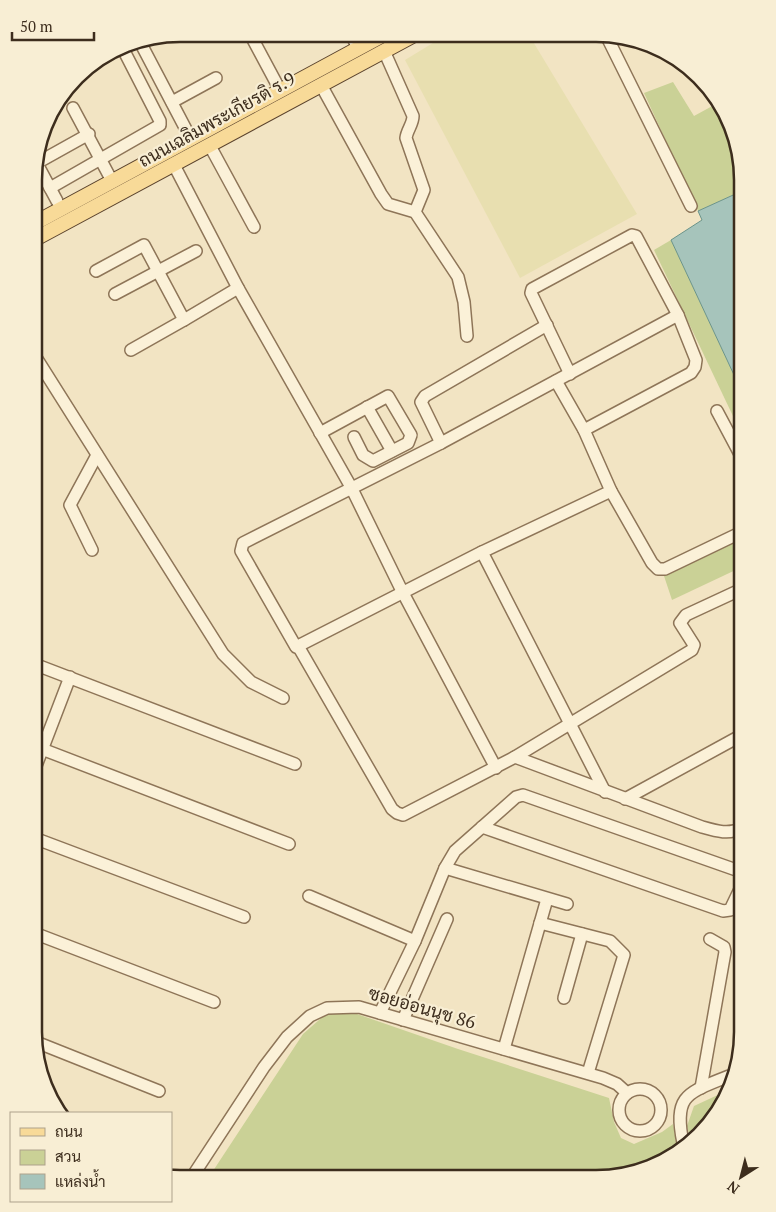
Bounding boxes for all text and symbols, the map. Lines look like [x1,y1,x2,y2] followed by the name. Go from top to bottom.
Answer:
[12,10,95,42] scale bar
[20,16,53,36] text: 50 m
[134,66,299,172] street label: ถนนเฉลิมพระเกียรติ ร.9
[366,980,479,1035] street label: ซอยอ่อนนุช 86
[10,1112,172,1202] legend
[55,1121,83,1141] text: ถนน
[55,1146,81,1166] text: สวน
[716,1152,766,1202] north arrow
[55,1169,106,1191] text: แหล่งน้ำ
[723,1177,743,1199] text: N

